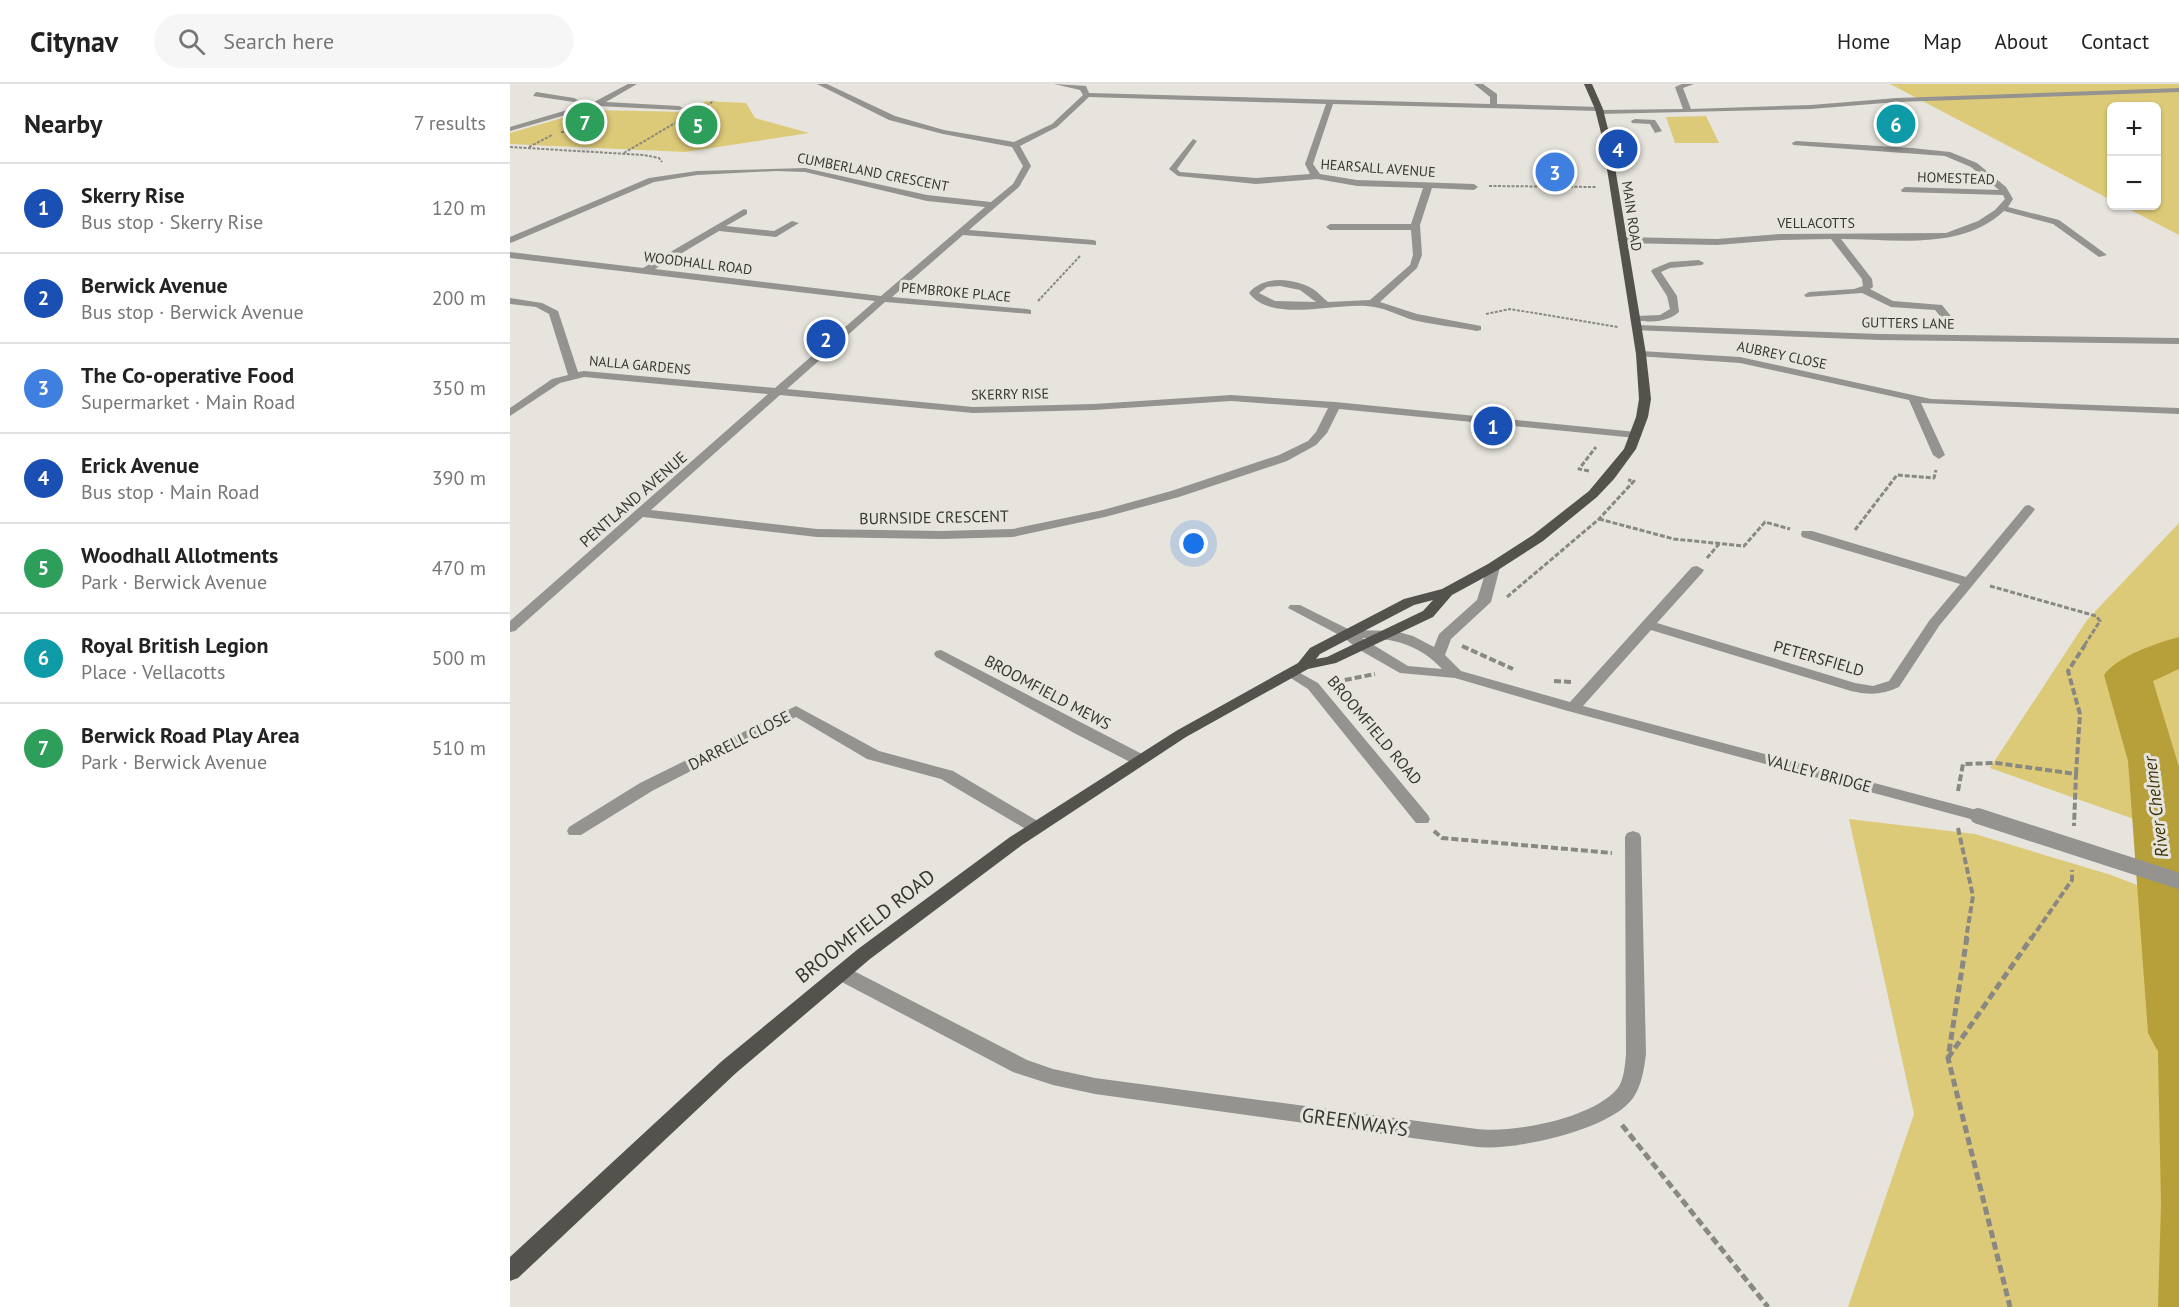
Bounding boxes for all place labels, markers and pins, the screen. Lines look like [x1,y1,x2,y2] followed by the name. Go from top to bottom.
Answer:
[566,99,604,144] pin: 7
[678,102,717,147] pin: 5
[1876,102,1916,147] pin: 6
[1598,126,1638,172] pin: 4
[1536,150,1574,194] pin: 3
[806,316,846,362] pin: 2
[1474,404,1512,448] pin: 1

